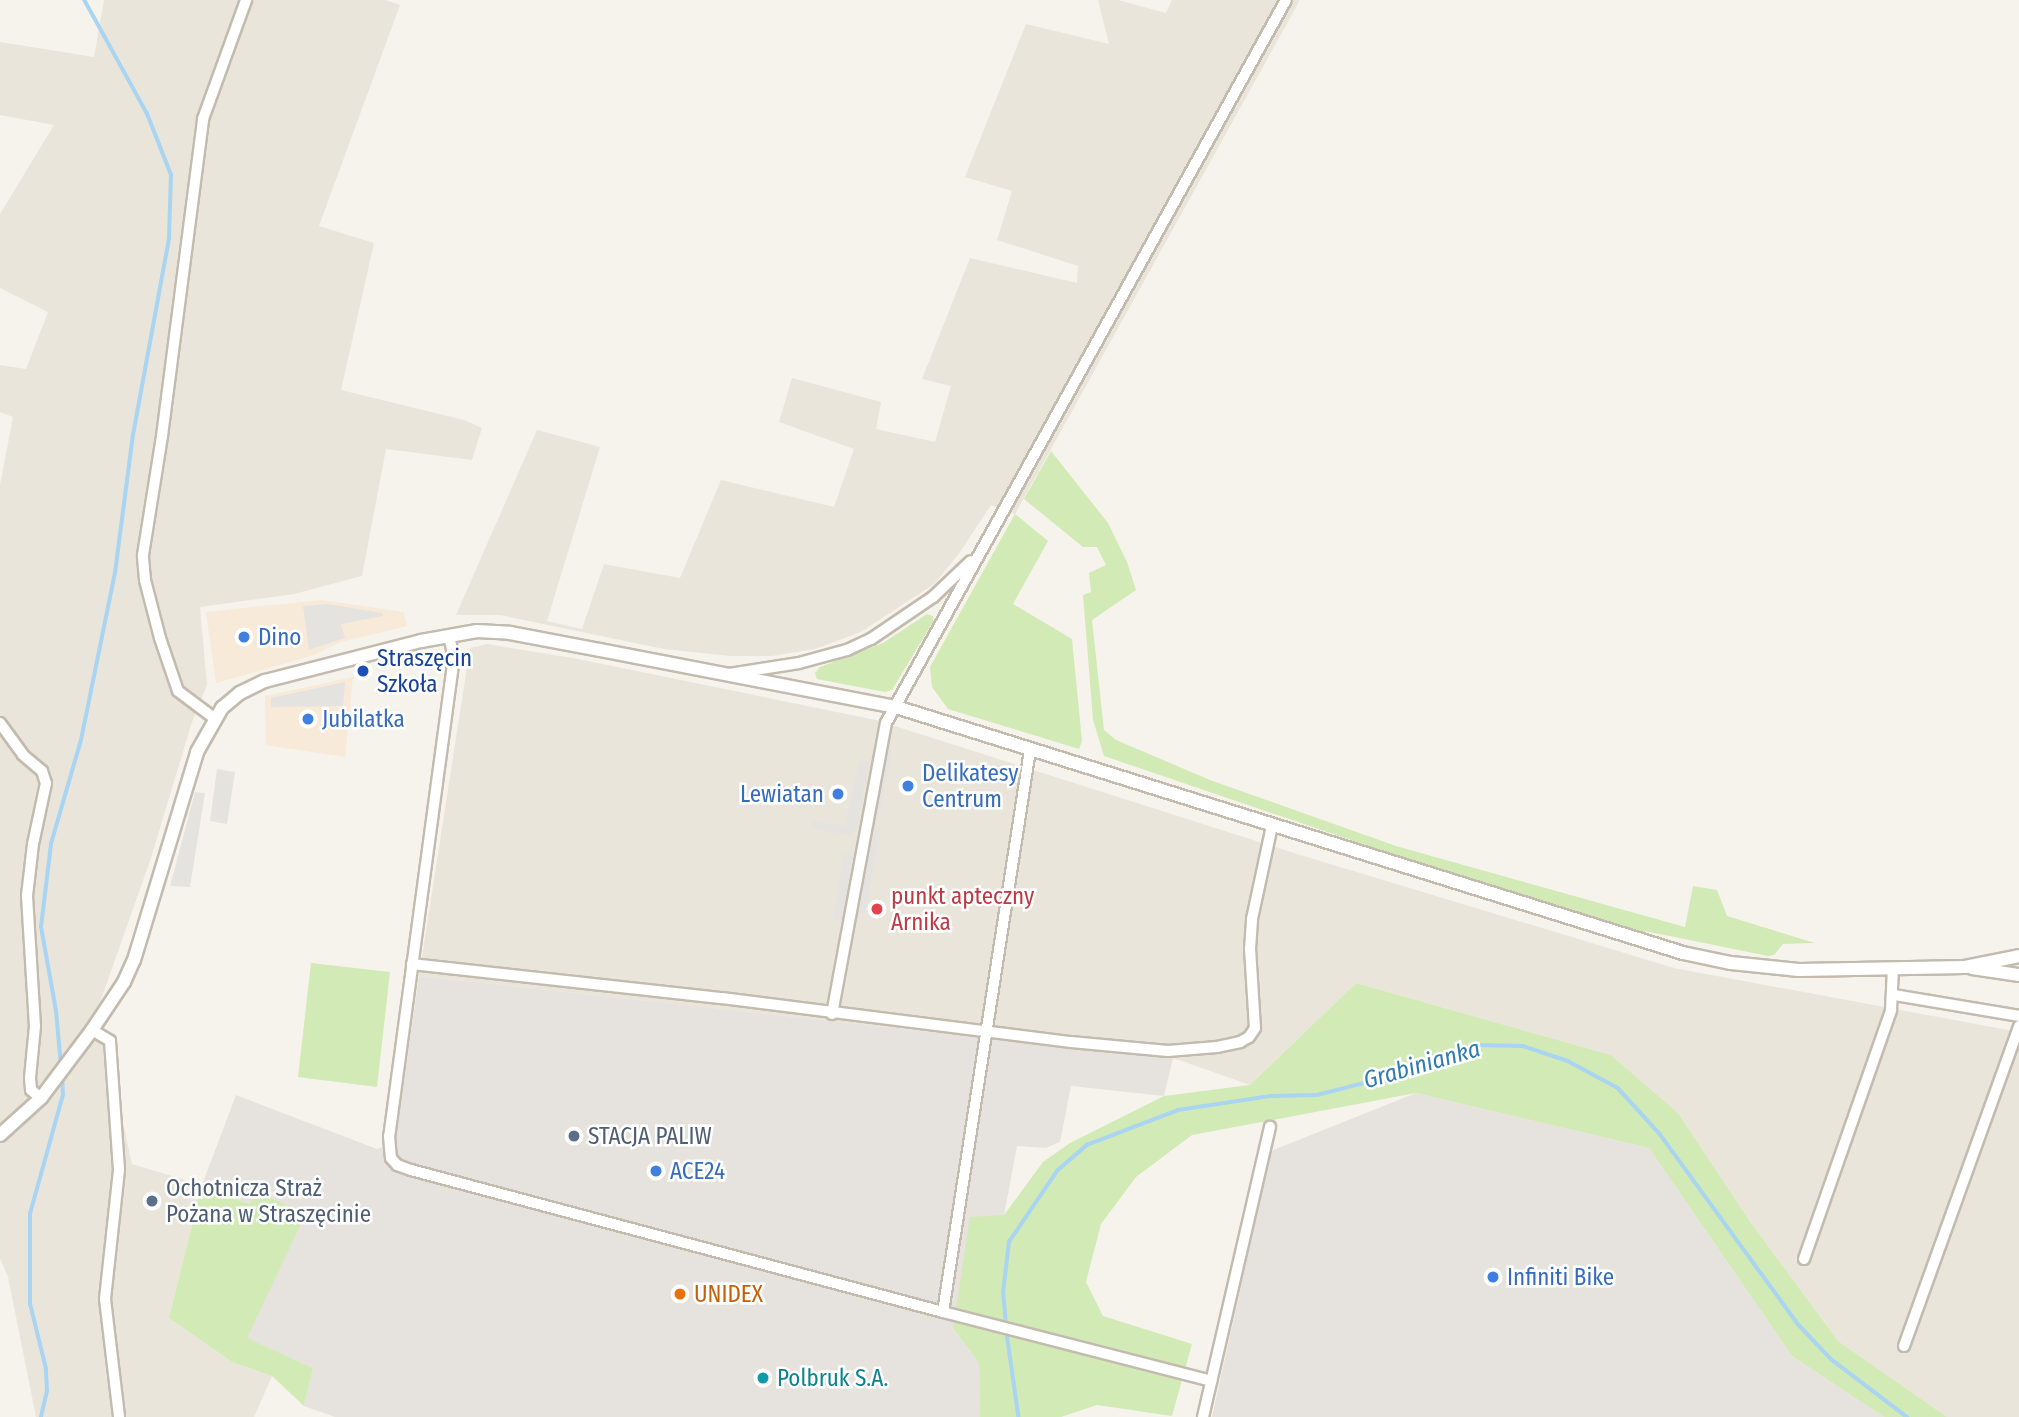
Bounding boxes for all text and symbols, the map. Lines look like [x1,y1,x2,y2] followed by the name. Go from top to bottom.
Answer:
[258,623,301,651] place label: Dino
[236,629,252,645] marker: Dino
[377,644,472,698] place label: Straszęcin Szkoła
[355,663,371,679] marker: Straszęcin Szkoła
[322,705,405,733] place label: Jubilatka
[300,711,316,727] marker: Jubilatka
[922,759,1019,813] place label: Delikatesy Centrum
[900,778,916,794] marker: Delikatesy Centrum
[740,780,824,808] place label: Lewiatan
[830,786,846,802] marker: Lewiatan
[891,882,1034,936] place label: punkt apteczny Arnika
[869,901,885,917] marker: punkt apteczny Arnika
[1360,1035,1484,1095] water label: Grabinianka
[588,1122,712,1150] place label: STACJA PALIW
[566,1128,582,1144] marker: STACJA PALIW
[670,1157,725,1185] place label: ACE24
[648,1163,664,1179] marker: ACE24
[166,1174,371,1228] place label: Ochotnicza Straż Pożana w Straszęcinie
[144,1193,160,1209] marker: Ochotnicza Straż Pożana w Straszęcinie
[1507,1263,1614,1291] place label: Infiniti Bike
[1485,1269,1501,1285] marker: Infiniti Bike
[694,1280,763,1308] place label: UNIDEX
[672,1286,688,1302] marker: UNIDEX
[777,1364,888,1392] place label: Polbruk S.A.
[755,1370,771,1386] marker: Polbruk S.A.

